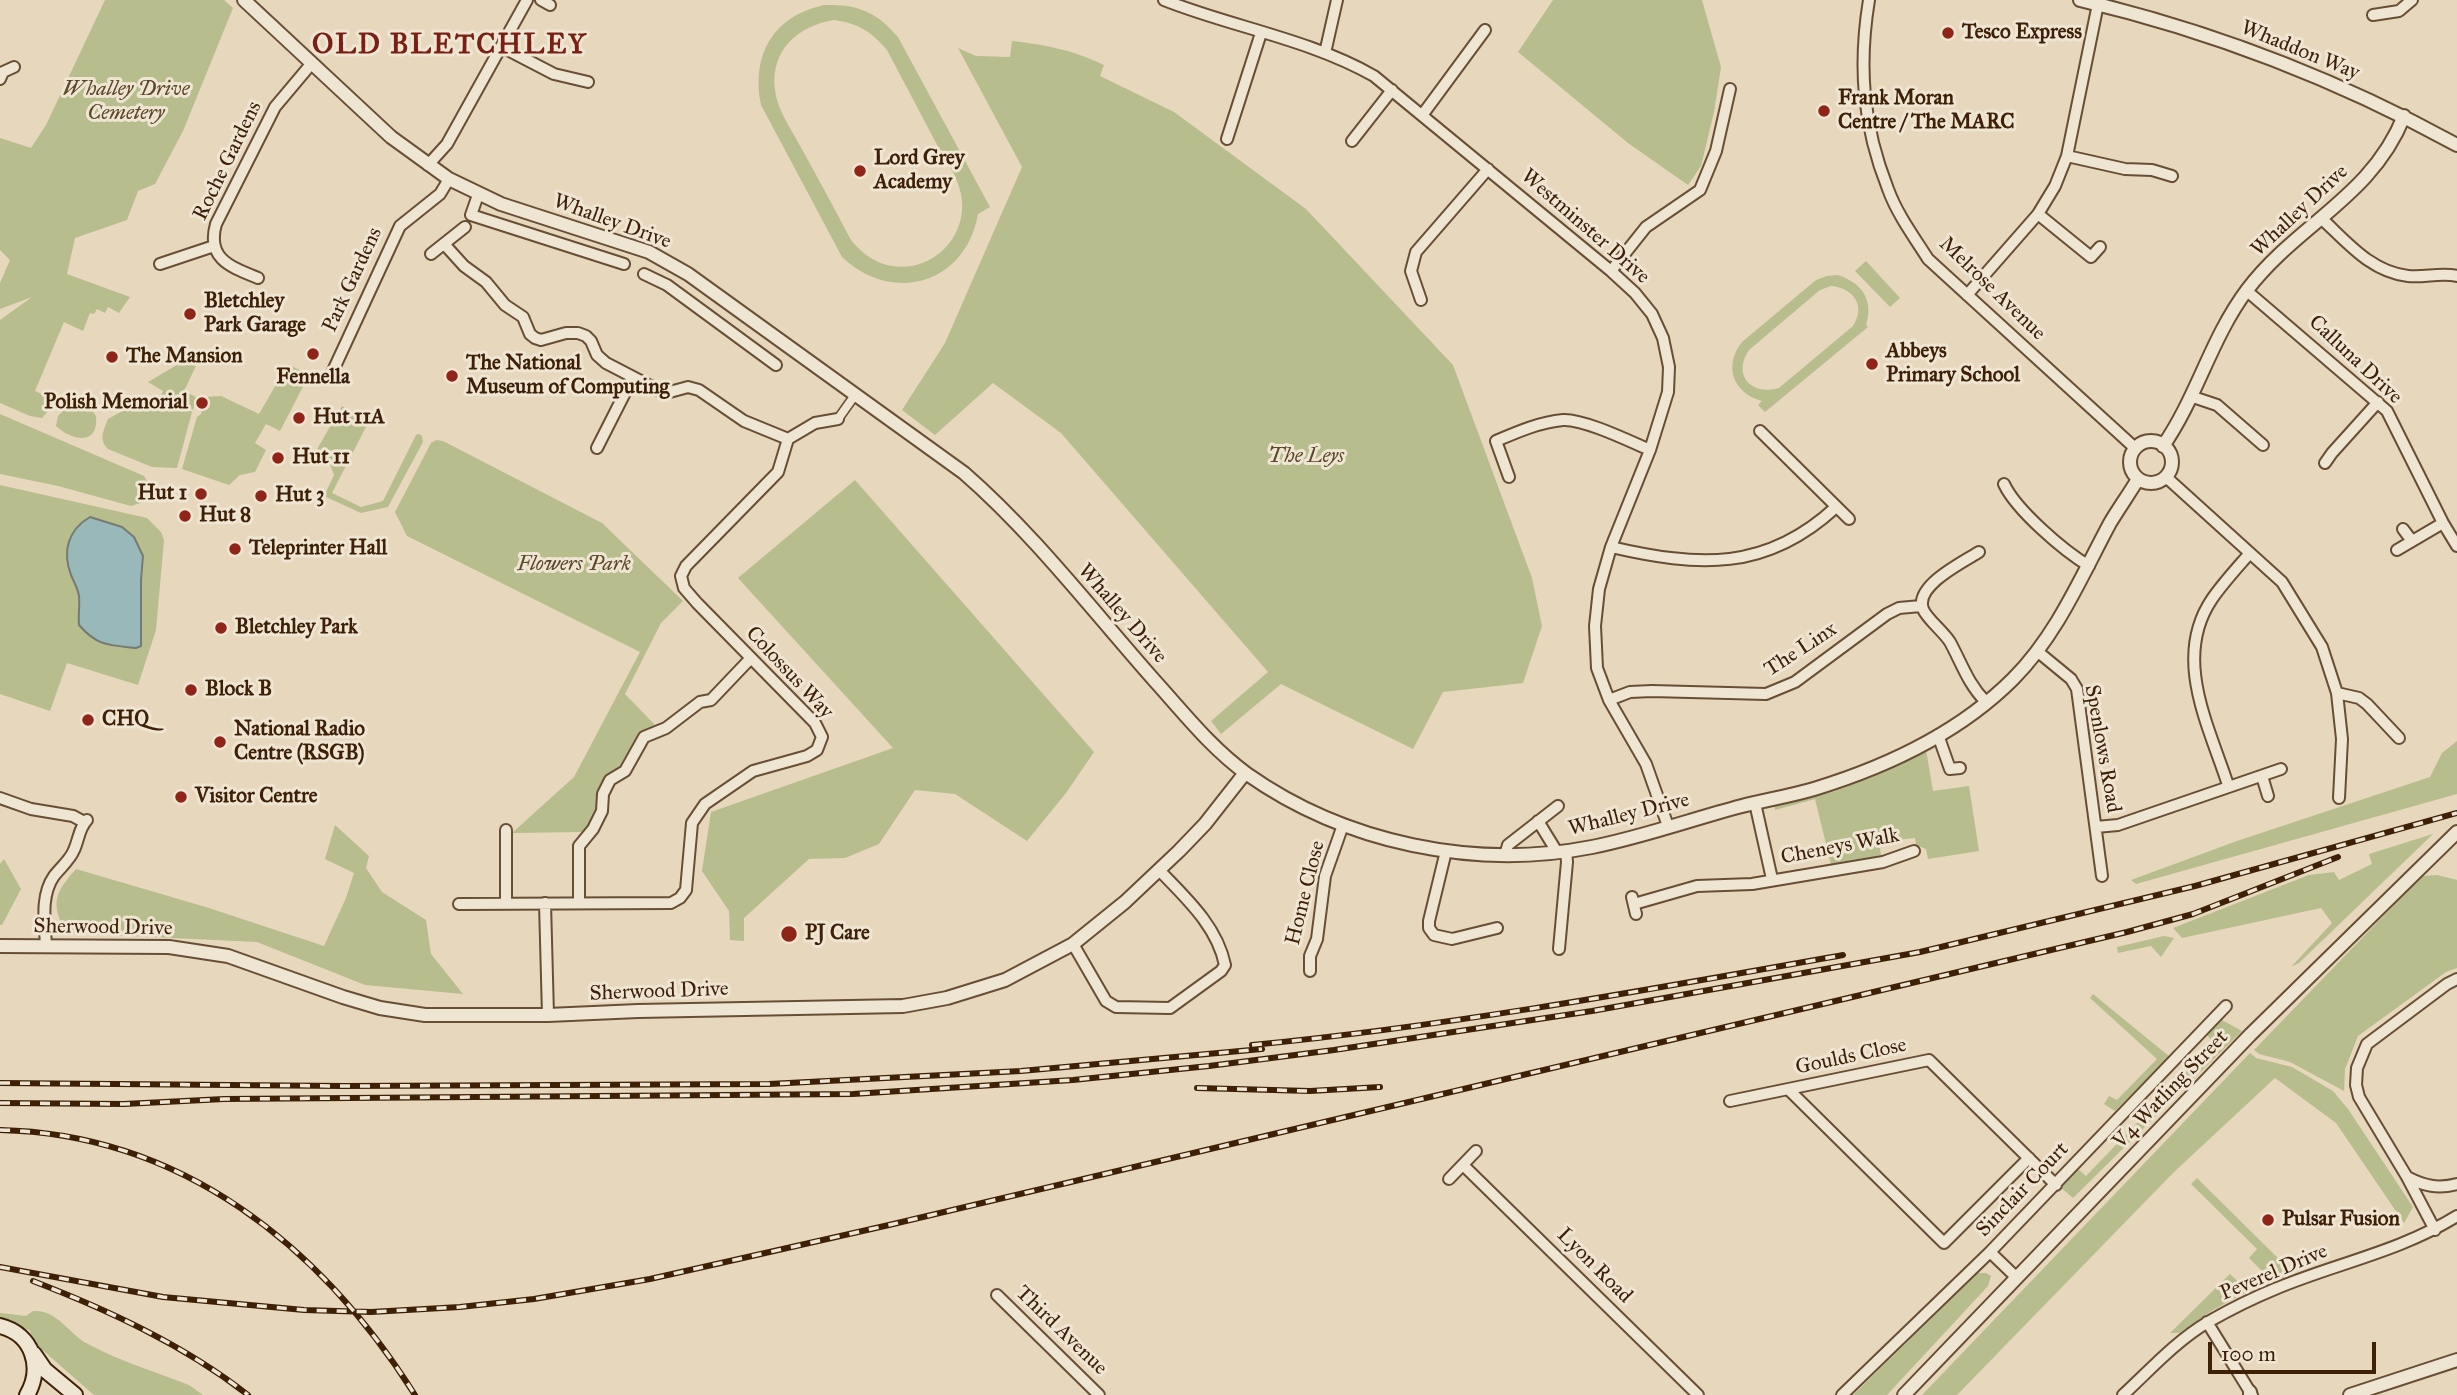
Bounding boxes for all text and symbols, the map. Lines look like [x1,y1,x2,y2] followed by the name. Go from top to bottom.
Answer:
[2237,16,2363,86] street label: Whaddon Way
[1962,20,2082,46] place label: Tesco Express
[1940,25,1956,41] marker: Tesco Express
[314,29,586,63] district label: OLD BLETCHLEY
[62,77,190,127] park label: Whalley Drive Cemetery
[1838,86,2015,136] place label: Frank Moran Centre / The MARC
[188,97,268,225] street label: Roche Gardens
[1816,103,1832,119] marker: Frank Moran Centre / The MARC
[874,146,965,196] place label: Lord Grey Academy
[2246,160,2354,262] street label: Whalley Drive
[852,163,868,179] marker: Lord Grey Academy
[1515,164,1655,290] street label: Westminster Drive
[550,189,674,255] street label: Whalley Drive
[318,224,388,336] street label: Park Gardens
[1933,232,2051,346] street label: Melrose Avenue
[204,289,306,339] place label: Bletchley Park Garage
[182,306,198,322] marker: Bletchley Park Garage
[2303,310,2407,410] street label: Calluna Drive
[1886,339,2020,389] place label: Abbeys Primary School
[126,344,243,370] place label: The Mansion
[305,346,321,362] marker: Fennella
[104,349,120,365] marker: The Mansion
[466,351,669,401] place label: The National Museum of Computing
[1864,356,1880,372] marker: Abbeys Primary School
[276,365,350,391] place label: Fennella
[444,368,460,384] marker: The National Museum of Computing
[44,390,188,416] place label: Polish Memorial
[194,395,210,411] marker: Polish Memorial
[313,405,385,431] place label: Hut 11A
[291,410,307,426] marker: Hut 11A
[1268,444,1344,470] park label: The Leys
[292,445,350,471] place label: Hut 11
[270,450,286,466] marker: Hut 11
[138,481,187,507] place label: Hut 1
[275,483,324,509] place label: Hut 3
[193,486,209,502] marker: Hut 1
[253,488,269,504] marker: Hut 3
[199,503,251,529] place label: Hut 8
[177,508,193,524] marker: Hut 8
[249,536,387,562] place label: Teleprinter Hall
[227,541,243,557] marker: Teleprinter Hall
[517,552,631,578] park label: Flowers Park
[1072,559,1172,669] street label: Whalley Drive
[235,615,358,641] place label: Bletchley Park
[1760,617,1842,683] street label: The Linx
[213,620,229,636] marker: Bletchley Park
[740,621,838,725] street label: Colossus Way
[205,677,272,703] place label: Block B
[183,682,199,698] marker: Block B
[2078,683,2126,815] street label: Spenlows Road
[102,707,149,733] place label: CHQ
[80,712,96,728] marker: CHQ
[234,717,365,767] place label: National Radio Centre (RSGB)
[212,734,228,750] marker: National Radio Centre (RSGB)
[195,784,317,810] place label: Visitor Centre
[1566,788,1692,842] street label: Whalley Drive
[173,789,189,805] marker: Visitor Centre
[1779,823,1901,871] street label: Cheneys Walk
[1281,838,1331,948] street label: Home Close
[33,914,173,942] street label: Sherwood Drive
[805,921,870,947] place label: PJ Care
[779,924,799,944] marker: PJ Care
[589,977,729,1007] street label: Sherwood Drive
[2108,1025,2234,1155] street label: V4 Watling Street
[1793,1033,1909,1081] street label: Goulds Close
[1971,1137,2075,1243] street label: Sinclair Court
[2282,1207,2400,1233] place label: Pulsar Fusion
[2260,1212,2276,1228] marker: Pulsar Fusion
[1551,1223,1637,1309] street label: Lyon Road
[2217,1239,2331,1307] street label: Peverel Drive
[1010,1281,1112,1381] street label: Third Avenue
[2212,1328,2380,1372] scale bar
[2221,1341,2276,1367] text: 100 m

